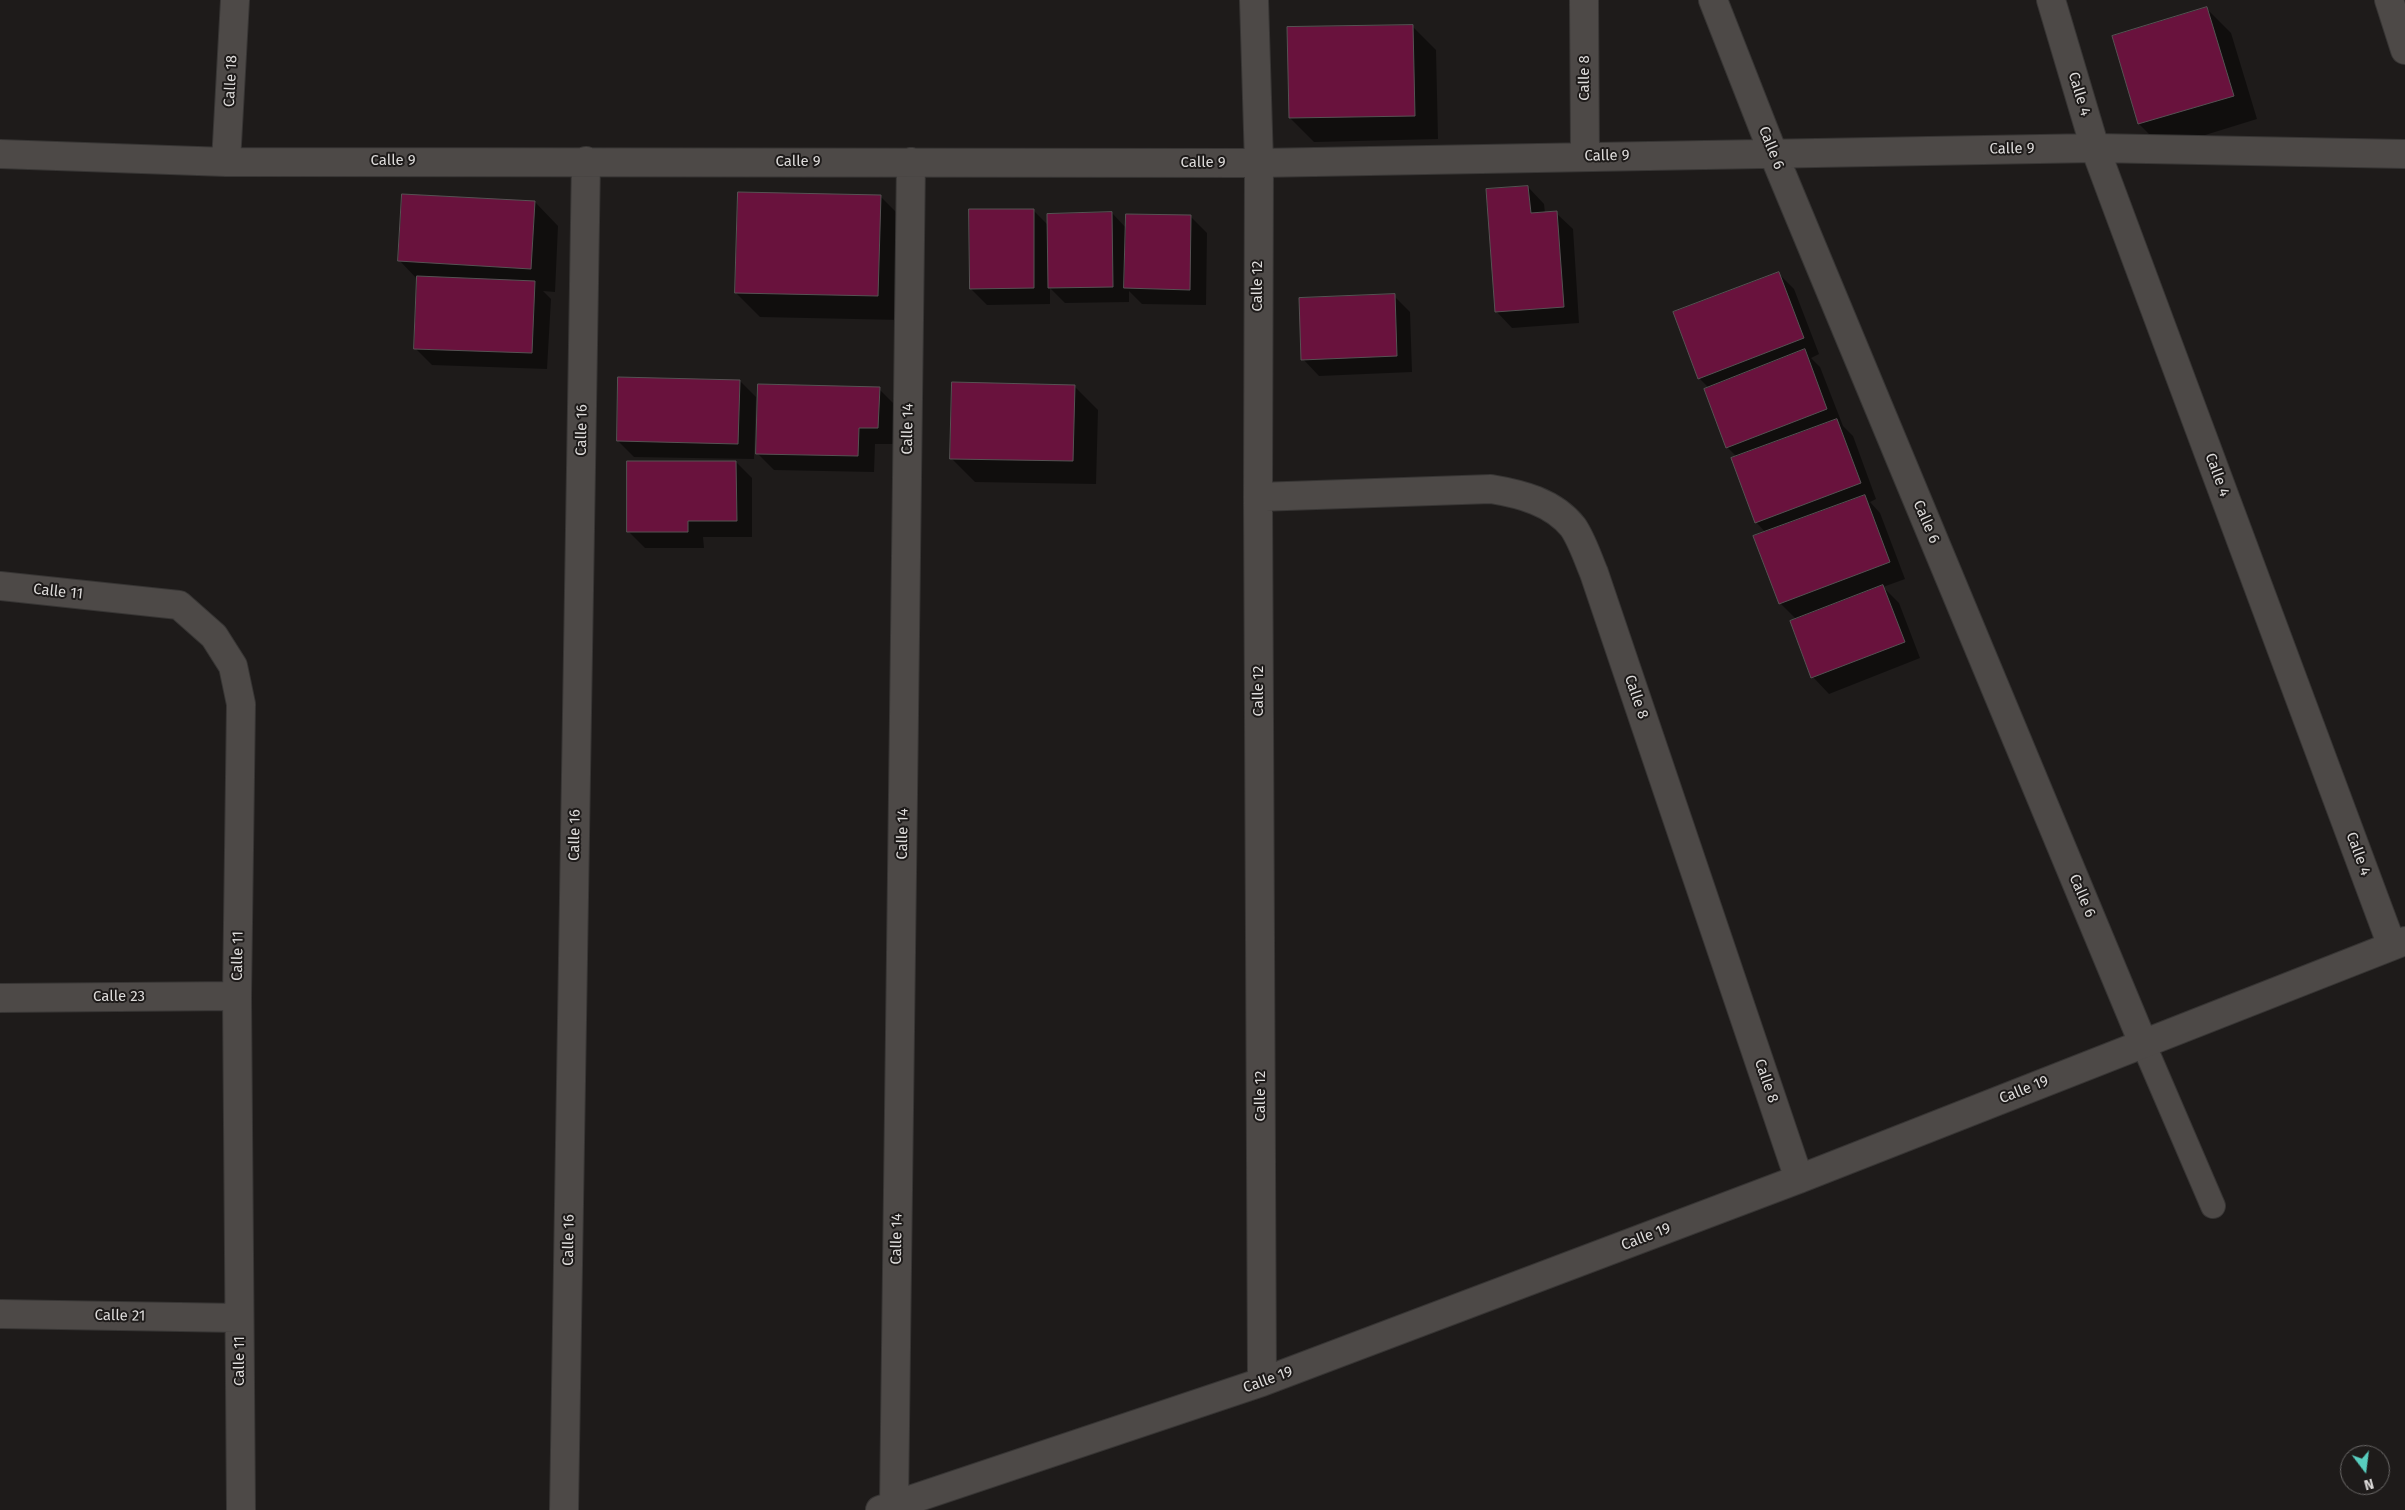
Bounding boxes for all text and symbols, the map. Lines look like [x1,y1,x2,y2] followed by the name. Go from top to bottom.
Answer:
[221,55,241,107] street label: Calle 18
[1576,55,1594,101] street label: Calle 8
[2064,70,2094,118] street label: Calle 4
[1754,124,1788,172] street label: Calle 6
[1989,140,2035,158] street label: Calle 9
[1584,147,1630,165] street label: Calle 9
[371,152,415,170] street label: Calle 9
[776,153,820,171] street label: Calle 9
[1181,154,1225,172] street label: Calle 9
[1249,260,1267,312] street label: Calle 12
[899,403,917,455] street label: Calle 14
[573,404,591,456] street label: Calle 16
[2201,451,2233,499] street label: Calle 4
[1909,498,1943,546] street label: Calle 6
[32,580,84,604] street label: Calle 11
[1250,665,1268,717] street label: Calle 12
[1620,673,1652,721] street label: Calle 8
[894,808,912,860] street label: Calle 14
[566,809,584,861] street label: Calle 16
[2342,830,2374,878] street label: Calle 4
[2065,872,2099,920] street label: Calle 6
[229,931,247,981] street label: Calle 11
[93,988,145,1006] street label: Calle 23
[1750,1057,1782,1105] street label: Calle 8
[1252,1070,1270,1122] street label: Calle 12
[1997,1072,2051,1108] street label: Calle 19
[888,1213,906,1265] street label: Calle 14
[560,1214,578,1266] street label: Calle 16
[1619,1219,1673,1255] street label: Calle 19
[95,1307,145,1325] street label: Calle 21
[231,1336,249,1386] street label: Calle 11
[1241,1363,1295,1397] street label: Calle 19
[2340,1445,2390,1495] north arrow
[2362,1475,2375,1493] text: N

